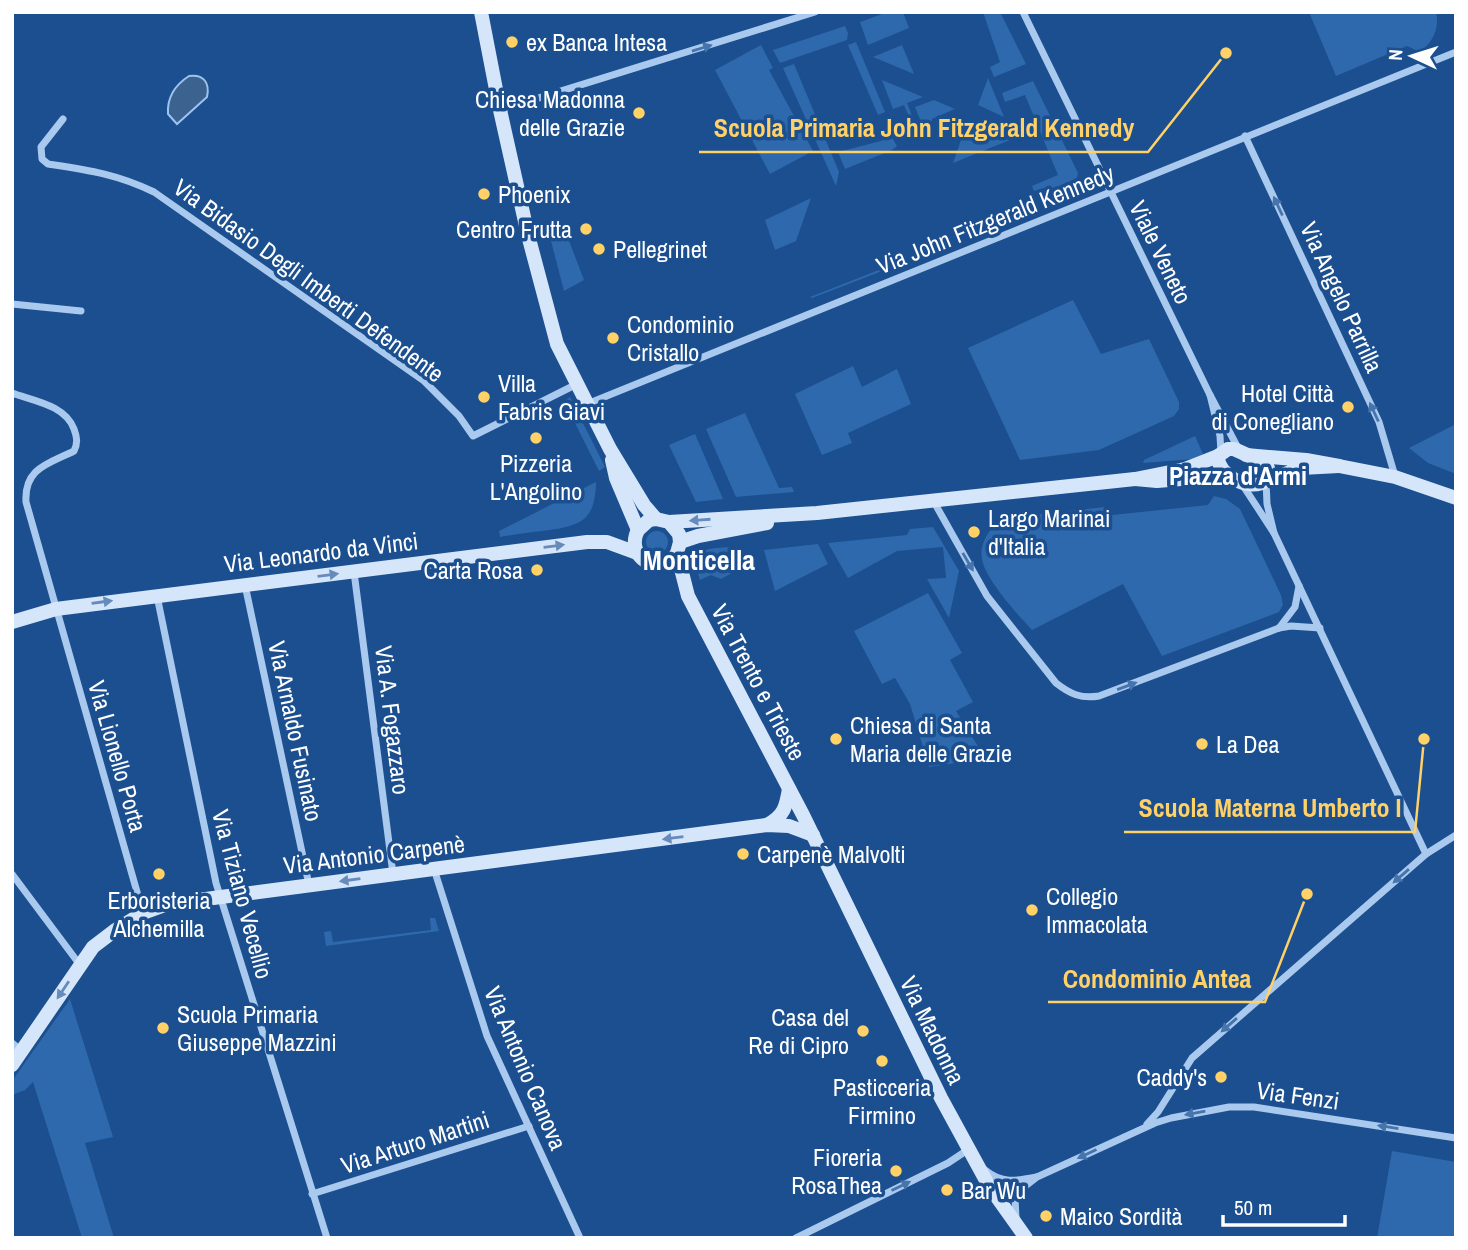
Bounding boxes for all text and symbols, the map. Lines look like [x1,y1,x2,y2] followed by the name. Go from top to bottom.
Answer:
[1377,21,1447,91] north arrow
[526,26,667,58] place label: ex Banca Intesa
[504,34,520,50] marker: ex Banca Intesa
[691,42,712,53] one-way arrow
[1382,48,1408,61] text: N
[475,83,625,143] place label: Chiesa Madonna delle Grazie
[631,105,647,121] marker: Chiesa Madonna delle Grazie
[699,105,1148,152] callout: Scuola Primaria John Fitzgerald Kennedy
[714,110,1134,145] text: Scuola Primaria John Fitzgerald Kennedy
[871,157,1119,281] street label: Via John Fitzgerald Kennedy
[167,171,451,389] street label: Via Bidasio Degli Imberti Defendente
[498,178,570,210] place label: Phoenix
[476,186,492,202] marker: Phoenix
[1122,195,1200,309] street label: Viale Veneto
[1272,196,1284,216] one-way arrow
[456,213,572,245] place label: Centro Frutta
[1293,217,1391,378] street label: Via Angelo Parrilla
[578,221,594,237] marker: Centro Frutta
[613,233,708,265] place label: Pellegrinet
[591,241,607,257] marker: Pellegrinet
[627,308,734,368] place label: Condominio Cristallo
[605,330,621,346] marker: Condominio Cristallo
[498,367,605,427] place label: Villa Fabris Giavi
[1211,377,1334,437] place label: Hotel Città di Conegliano
[476,389,492,405] marker: Villa Fabris Giavi
[1340,399,1356,415] marker: Hotel Città di Conegliano
[1368,402,1380,422] one-way arrow
[528,430,544,446] marker: Pizzeria L'Angolino
[490,447,582,507] place label: Pizzeria L'Angolino
[1169,458,1307,493] district label: Piazza d'Armi
[988,502,1111,562] place label: Largo Marinai d'Italia
[689,515,711,526] one-way arrow
[222,524,420,580] street label: Via Leonardo da Vinci
[966,524,982,540] marker: Largo Marinai d'Italia
[543,541,565,552] one-way arrow
[643,541,755,579] district label: Monticella
[962,552,974,571] one-way arrow
[423,554,523,586] place label: Carta Rosa
[529,562,545,578] marker: Carta Rosa
[317,569,339,580] one-way arrow
[91,597,113,608] one-way arrow
[704,598,814,766] street label: Via Trento e Trieste
[261,638,331,824] street label: Via Arnaldo Fusinato
[368,644,418,796] street label: Via A. Fogazzaro
[81,677,155,835] street label: Via Lionello Porta
[1117,680,1138,691] one-way arrow
[850,709,1012,769] place label: Chiesa di Santa Maria delle Grazie
[1216,728,1280,760] place label: La Dea
[828,731,844,747] marker: Chiesa di Santa Maria delle Grazie
[1194,736,1210,752] marker: La Dea
[1124,785,1415,832] callout: Scuola Materna Umberto I
[1138,790,1402,825] text: Scuola Materna Umberto I
[205,806,281,982] street label: Via Tiziano Vecellio
[282,827,466,881] street label: Via Antonio Carpenè
[662,833,684,844] one-way arrow
[757,838,906,870] place label: Carpenè Malvolti
[735,846,751,862] marker: Carpenè Malvolti
[151,866,167,882] marker: Erboristeria Alchemilla
[1393,868,1410,883] one-way arrow
[339,874,361,885] one-way arrow
[1046,880,1148,940] place label: Collegio Immacolata
[108,884,210,944] place label: Erboristeria Alchemilla
[1024,902,1040,918] marker: Collegio Immacolata
[1048,955,1265,1002] callout: Condominio Antea
[1063,961,1252,996] text: Condominio Antea
[893,971,973,1090] street label: Via Madonna
[56,981,70,999] one-way arrow
[477,981,575,1155] street label: Via Antonio Canova
[177,998,337,1058] place label: Scuola Primaria Giuseppe Mazzini
[748,1001,849,1061] place label: Casa del Re di Cipro
[1221,1017,1238,1032] one-way arrow
[155,1020,171,1036] marker: Scuola Primaria Giuseppe Mazzini
[855,1023,871,1039] marker: Casa del Re di Cipro
[874,1053,890,1069] marker: Pasticceria Firmino
[1137,1061,1207,1093] place label: Caddy's
[1213,1069,1229,1085] marker: Caddy's
[833,1071,931,1131] place label: Pasticceria Firmino
[1255,1073,1341,1117] street label: Via Fenzi
[337,1103,493,1181] street label: Via Arturo Martini
[1184,1108,1206,1119] one-way arrow
[1377,1121,1399,1132] one-way arrow
[791,1141,882,1201] place label: Fioreria RosaThea
[1077,1148,1097,1160] one-way arrow
[888,1163,904,1179] marker: Fioreria RosaThea
[961,1174,1026,1206] place label: Bar Wu
[891,1181,911,1192] one-way arrow
[939,1182,955,1198] marker: Bar Wu
[1223,1184,1346,1228] scale bar
[1234,1193,1272,1222] text: 50 m
[1060,1200,1183,1232] place label: Maico Sordità
[1038,1208,1054,1224] marker: Maico Sordità

